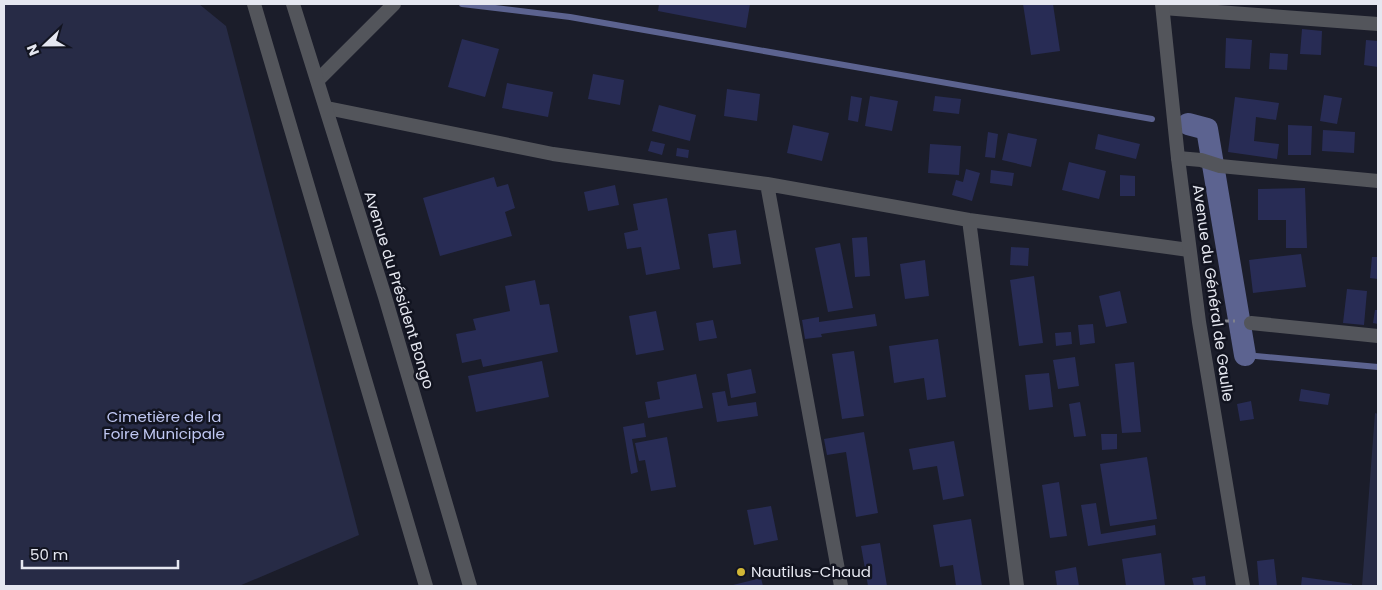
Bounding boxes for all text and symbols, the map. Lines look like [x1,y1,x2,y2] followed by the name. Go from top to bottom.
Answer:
[20,20,70,70] north arrow
[22,41,44,58] text: N
[1188,183,1239,403] street label: Avenue du Général de Gaulle
[359,188,440,391] street label: Avenue du Président Bongo
[103,406,225,444] park label: Cimetière de la Foire Municipale
[22,538,179,570] scale bar
[30,544,68,565] text: 50 m
[751,561,871,582] place label: Nautilus-Chaud
[735,566,747,578] marker: Nautilus-Chaud

